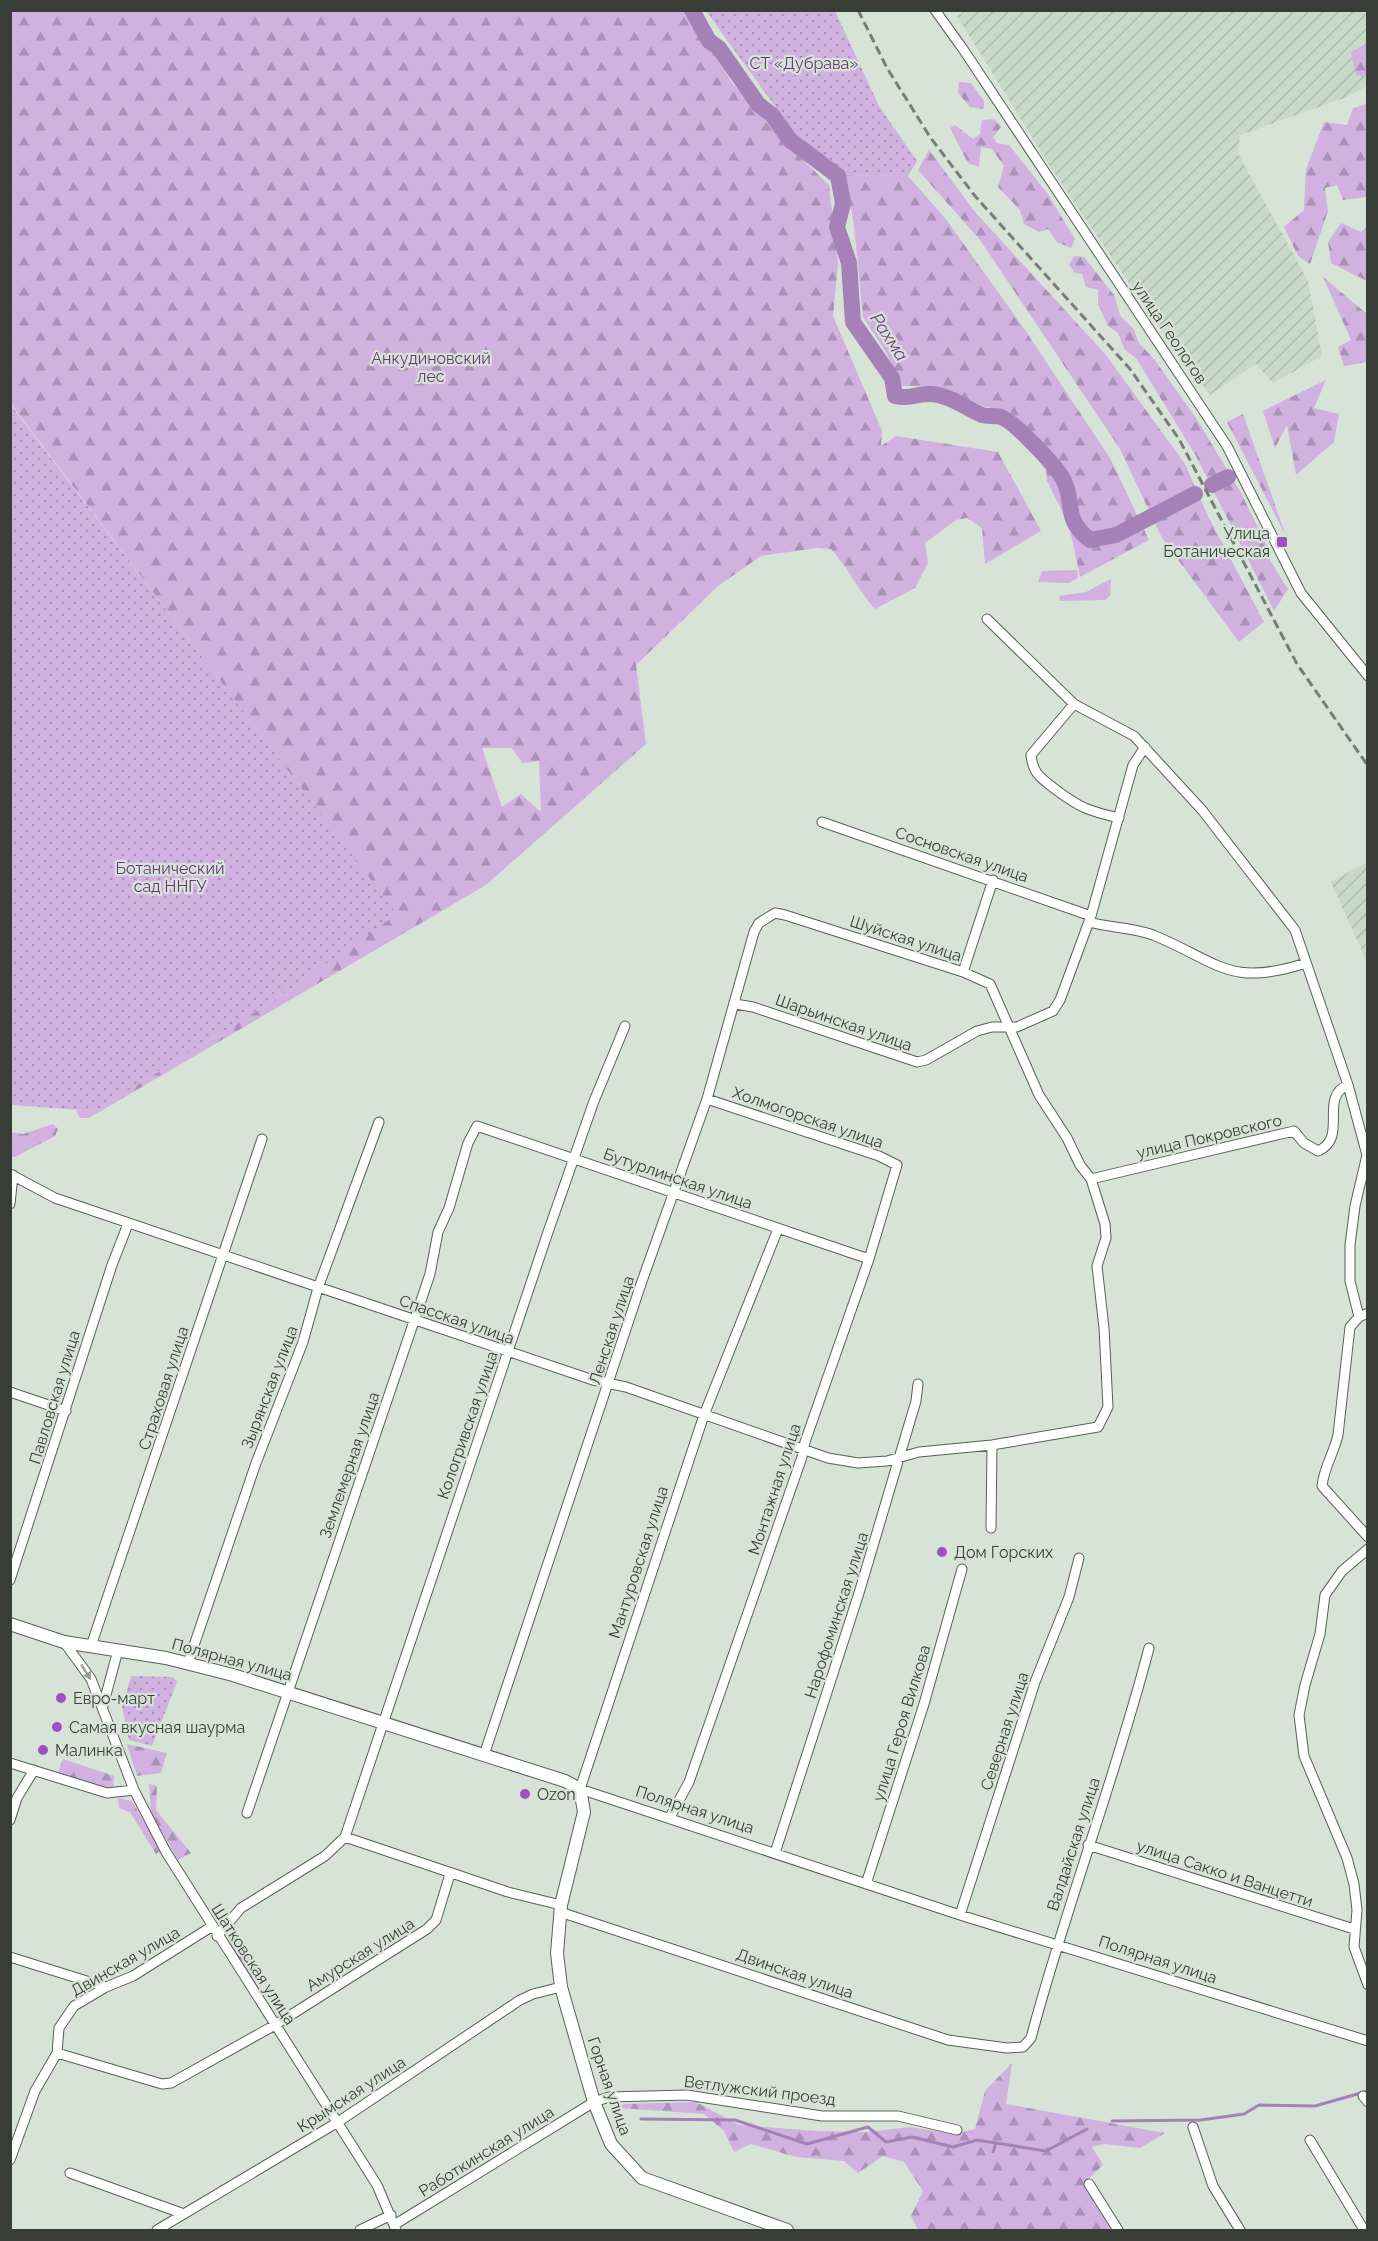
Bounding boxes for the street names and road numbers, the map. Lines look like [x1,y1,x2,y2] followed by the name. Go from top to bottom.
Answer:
[1128,277,1211,387] street label: улица Геологов
[893,823,1031,886] street label: Сосновская улица
[848,911,964,965] street label: Шуйская улица
[773,990,915,1055] street label: Шарьинская улица
[730,1083,886,1152] street label: Холмогорская улица
[1134,1110,1284,1162] street label: улица Покровского
[601,1144,755,1213] street label: Бутурлинская улица
[585,1273,638,1387] street label: Ленская улица
[397,1291,517,1348] street label: Спасская улица
[237,1323,302,1451] street label: Зырянская улица
[134,1324,192,1453] street label: Страховая улица
[25,1328,84,1466] street label: Павловская улица
[433,1349,502,1502] street label: Кологривская улица
[315,1389,383,1541] street label: Землемерная улица
[744,1421,805,1557] street label: Монтажная улица
[605,1483,672,1641] street label: Мантуровская улица
[801,1530,872,1701] street label: Нарофоминская улица
[170,1634,294,1685] street label: Полярная улица
[869,1643,934,1804] street label: улица Героя Вилкова
[976,1670,1033,1793] street label: Северная улица
[1043,1775,1104,1913] street label: Валдайская улица
[633,1781,756,1838] street label: Полярная улица
[1134,1836,1316,1911] street label: улица Сакко и Ванцетти
[207,1900,300,2028] street label: Шатковская улица
[303,1914,418,1995] street label: Амурская улица
[68,1923,183,2000] street label: Двинская улица
[1096,1931,1219,1988] street label: Полярная улица
[734,1945,856,2002] street label: Двинская улица
[584,2034,635,2138] street label: Горная улица
[294,2052,409,2136] street label: Крымская улица
[683,2072,837,2109] street label: Ветлужский проезд
[415,2102,557,2201] street label: Работкинская улица

